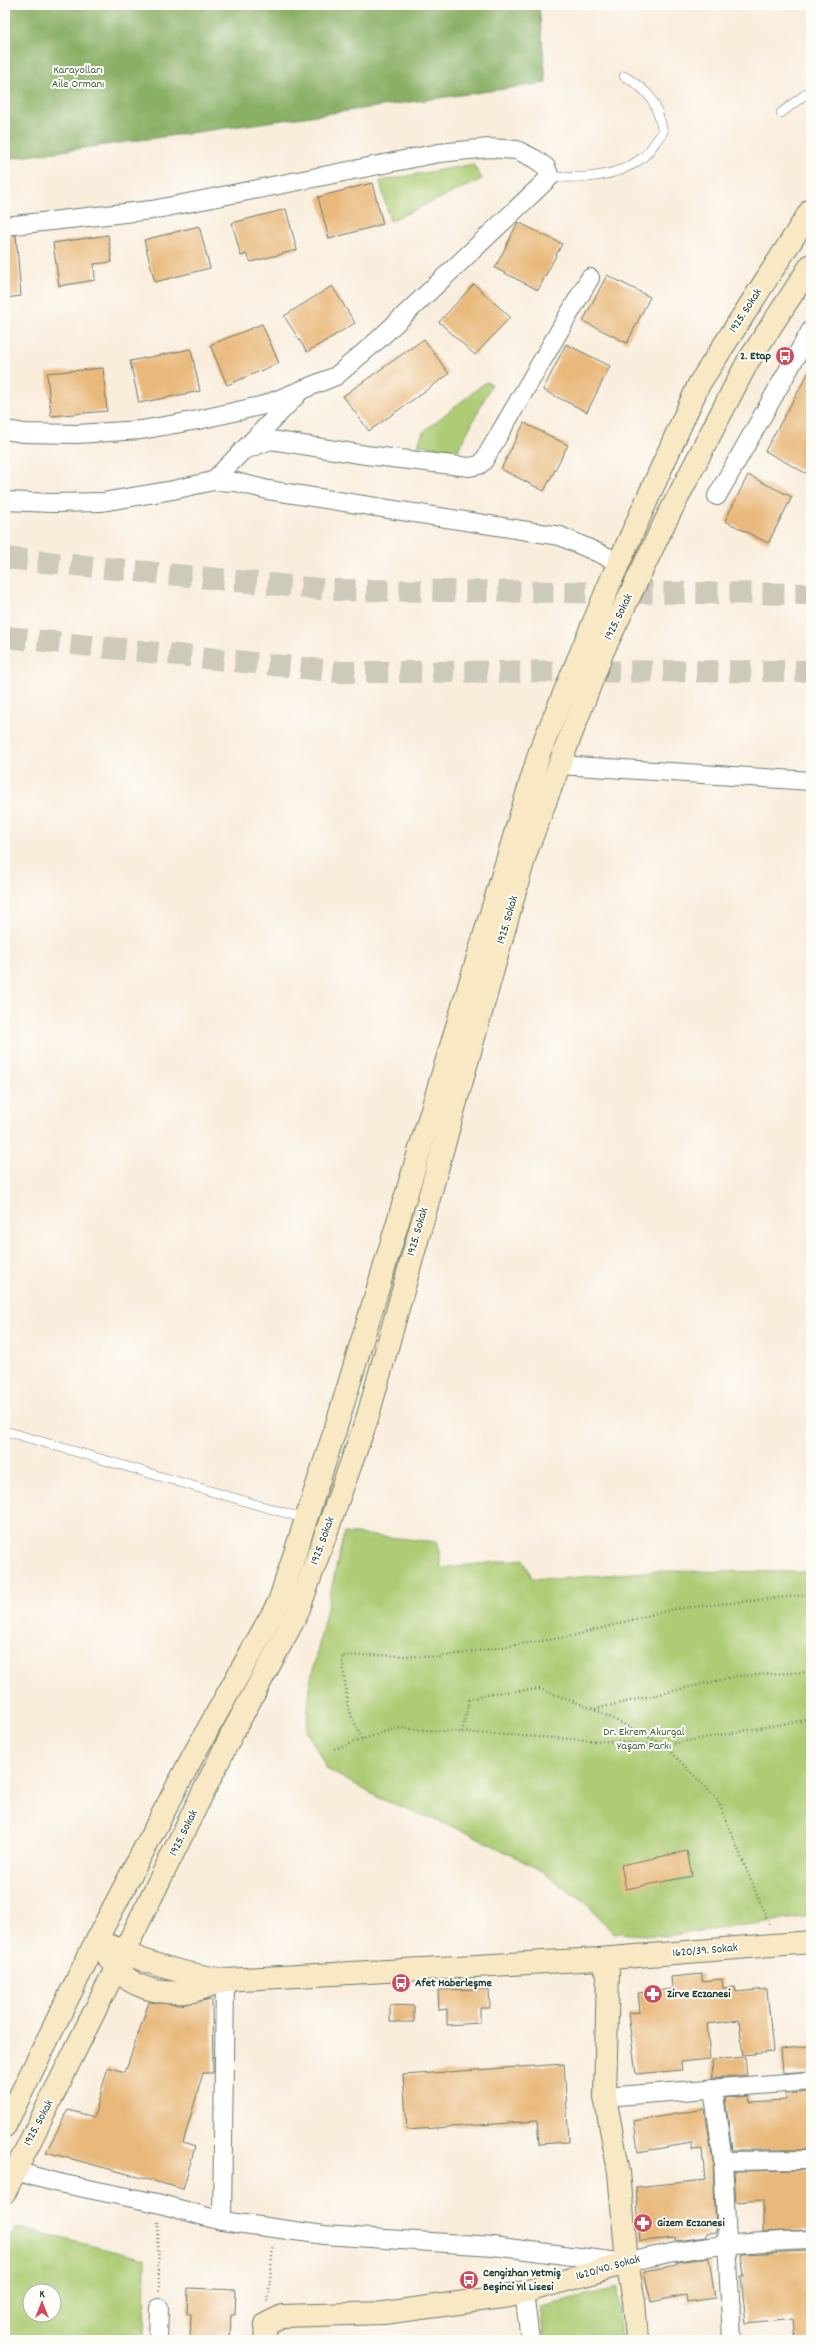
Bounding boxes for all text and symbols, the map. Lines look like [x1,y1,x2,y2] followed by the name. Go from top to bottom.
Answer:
[52,62,104,93] park label: Karayolları Aile Ormanı
[725,285,767,336] street label: 1925. Sokak
[774,345,796,367] bus stop icon: 2. Etap
[740,348,771,365] place label: 2. Etap
[600,591,638,643] street label: 1925. Sokak
[493,894,523,946] street label: 1925. Sokak
[403,1206,433,1258] street label: 1925. Sokak
[307,1515,340,1567] street label: 1925. Sokak
[603,1724,685,1755] park label: Dr. Ekrem Akurgal Yaşam Parkı
[165,1807,203,1859] street label: 1925. Sokak
[672,1940,738,1962] street label: 1620/39. Sokak
[390,1972,412,1994] bus stop icon: Afet Haberleşme
[415,1975,492,1992] place label: Afet Haberleşme
[642,1983,664,2005] pharmacy icon: Zirve Eczanesi
[667,1986,731,2003] place label: Zirve Eczanesi
[20,2097,58,2149] street label: 1925. Sokak
[632,2212,654,2234] pharmacy icon: Gizem Eczanesi
[657,2215,725,2232] place label: Gizem Eczanesi
[574,2251,642,2285] street label: 1620/40. Sokak
[483,2265,562,2296] place label: Cengizhan Yetmiş Beşinci Yıl Lisesi
[458,2269,480,2291] bus stop icon: Cengizhan Yetmiş Beşinci Yıl Lisesi
[22,2283,62,2323] north arrow
[39,2287,45,2303] text: K

